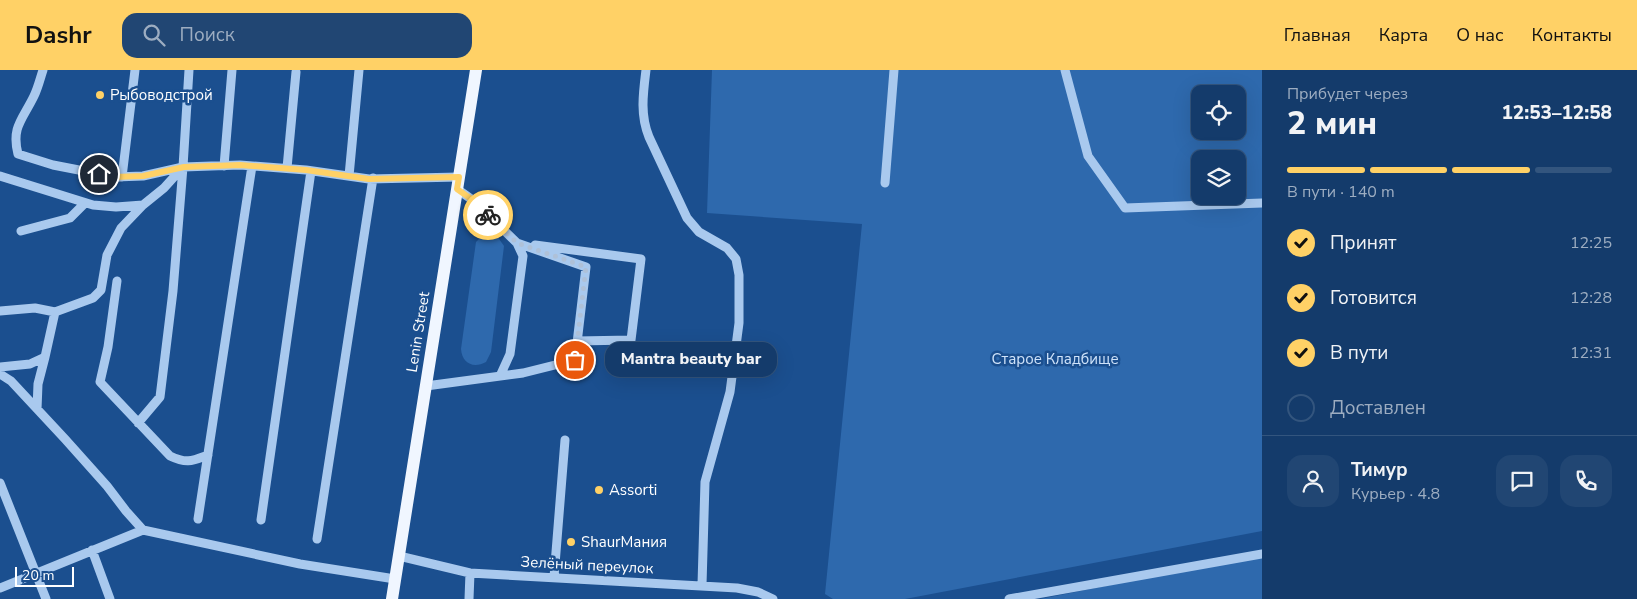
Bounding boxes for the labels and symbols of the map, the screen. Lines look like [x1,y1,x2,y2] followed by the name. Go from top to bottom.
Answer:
[110,85,213,105] place label: Рыбоводстрой
[94,89,106,101] marker: Рыбоводстрой
[78,153,120,195] pin
[463,190,513,240] courier
[402,290,434,374] street label: Lenin Street
[554,339,596,381] pin
[605,342,778,378] callout: Mantra beauty bar
[991,349,1119,369] park label: Старое Кладбище
[609,480,657,500] place label: Assorti
[593,484,605,496] marker: Assorti
[581,532,667,552] place label: ShaurМания
[565,536,577,548] marker: ShaurМания
[520,552,654,578] street label: Зелёный переулок
[15,564,74,587] scale bar

